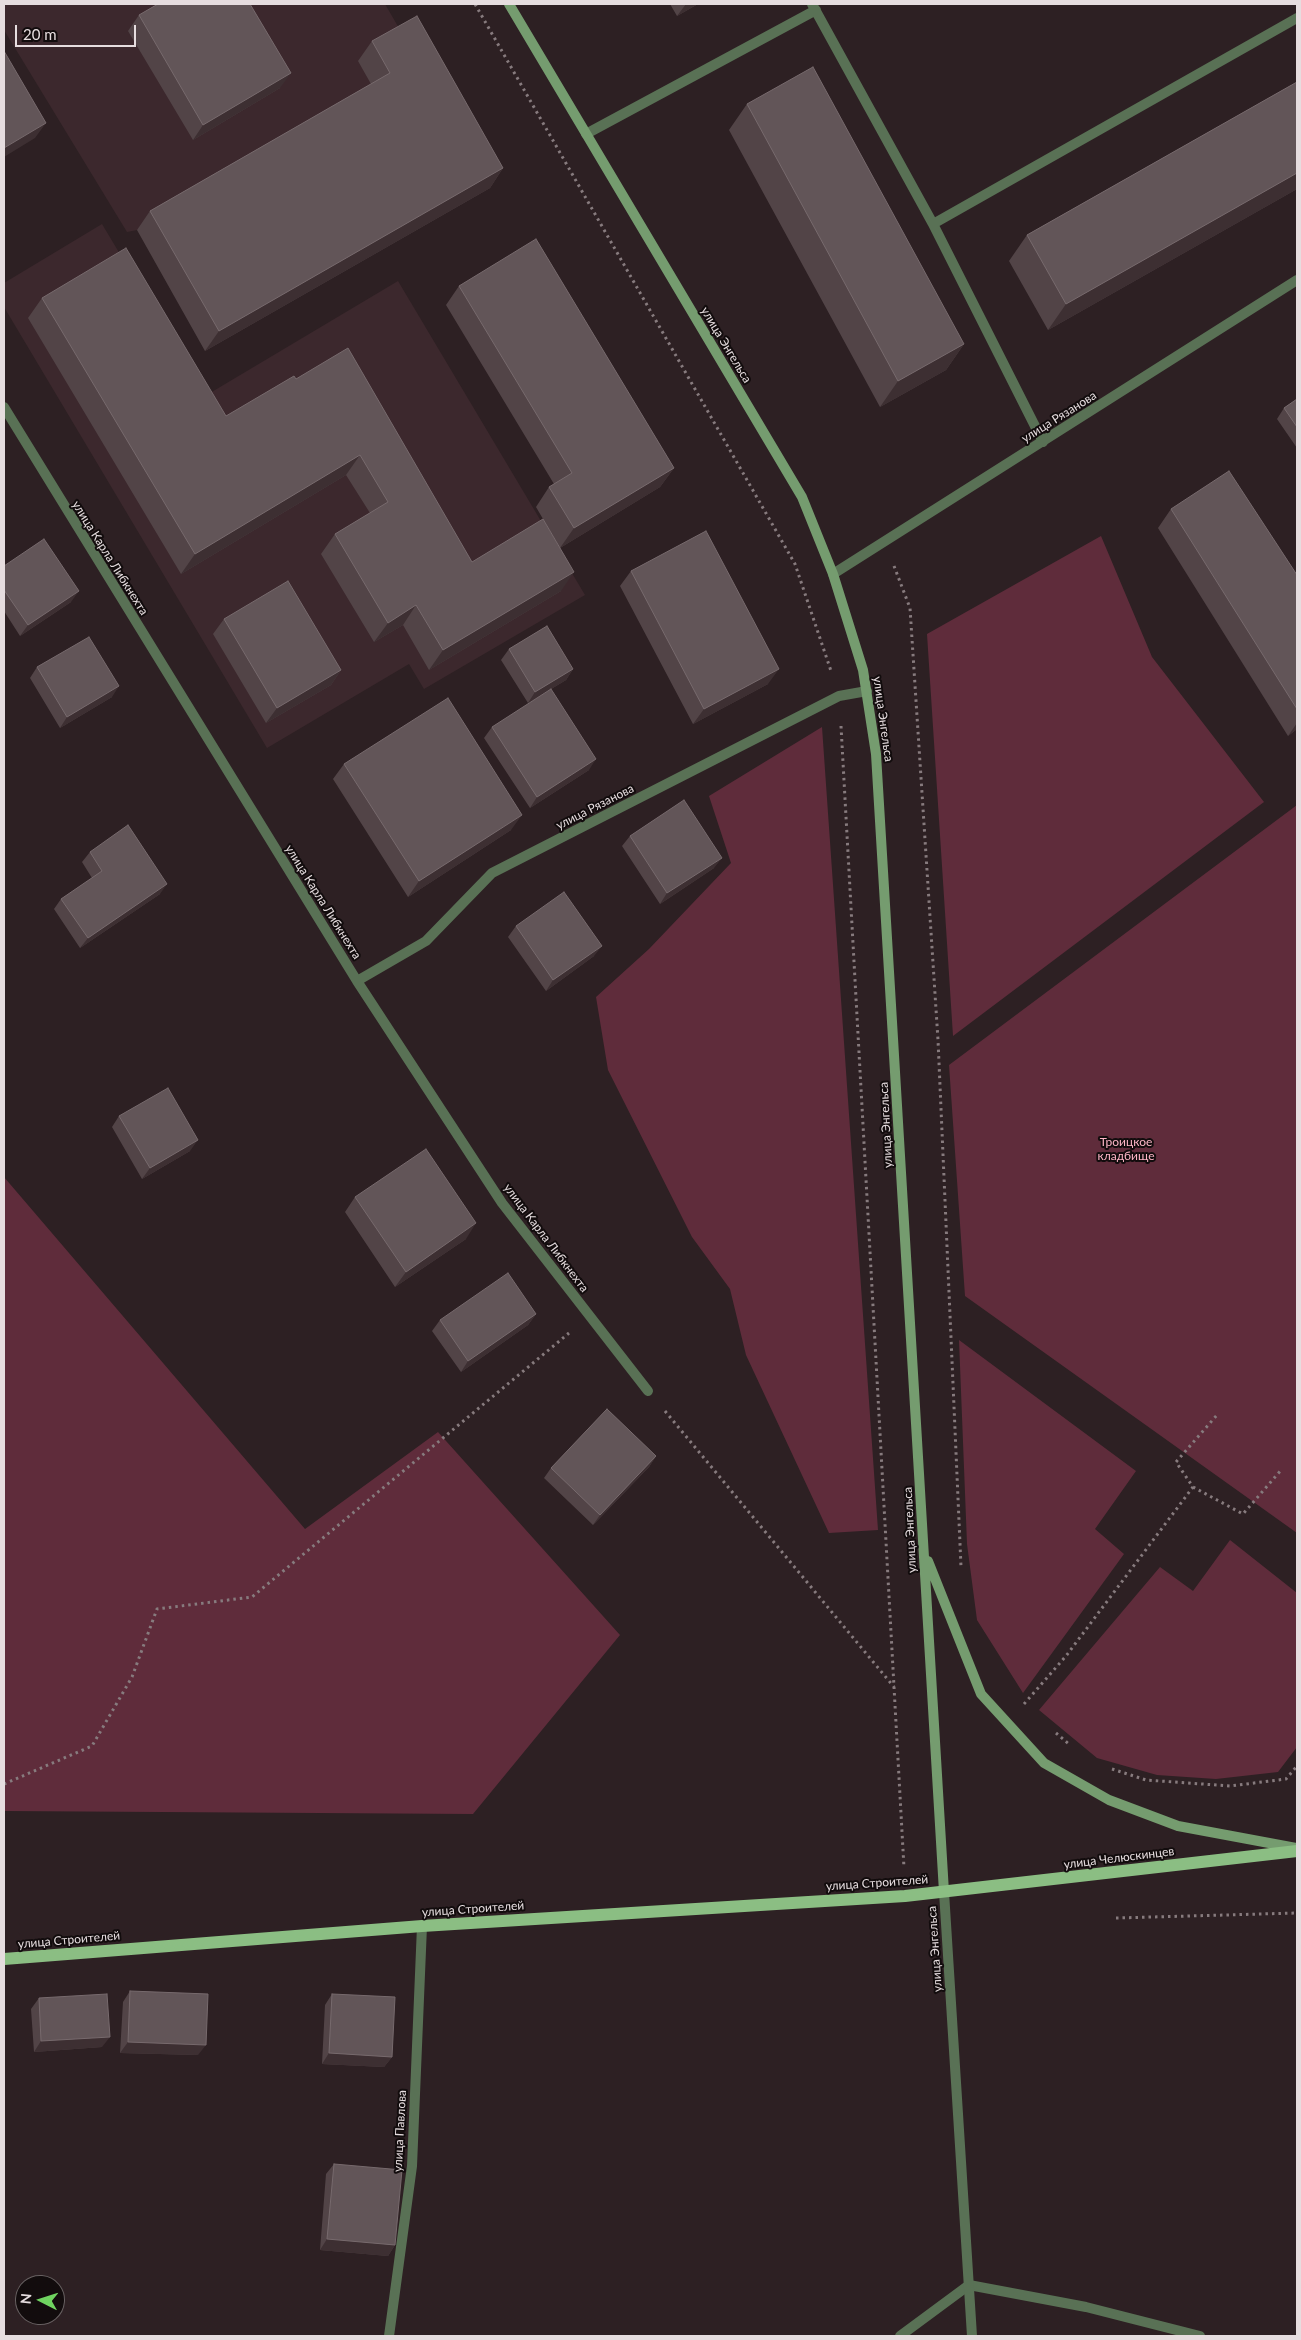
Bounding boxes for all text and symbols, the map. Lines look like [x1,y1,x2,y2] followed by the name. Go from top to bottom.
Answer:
[18,15,139,47] scale bar
[23,25,57,43] text: 20 m
[698,304,754,386] street label: улица Энгельса
[1019,388,1099,446] street label: улица Рязанова
[69,498,151,618] street label: улица Карла Либкнехта
[870,675,896,763] street label: улица Энгельса
[554,781,636,833] street label: улица Рязанова
[282,842,364,962] street label: улица Карла Либкнехта
[877,1082,895,1168] street label: улица Энгельса
[1098,1135,1154,1163] park label: Троицкое кладбище
[501,1181,591,1295] street label: улица Карла Либкнехта
[901,1487,919,1573] street label: улица Энгельса
[1063,1844,1175,1872] street label: улица Челюскинцев
[825,1872,929,1894] street label: улица Строителей
[421,1898,525,1920] street label: улица Строителей
[925,1906,945,1992] street label: улица Энгельса
[17,1928,121,1952] street label: улица Строителей
[391,2090,409,2172] street label: улица Павлова
[15,2275,65,2325] north arrow
[17,2293,34,2305] text: N

